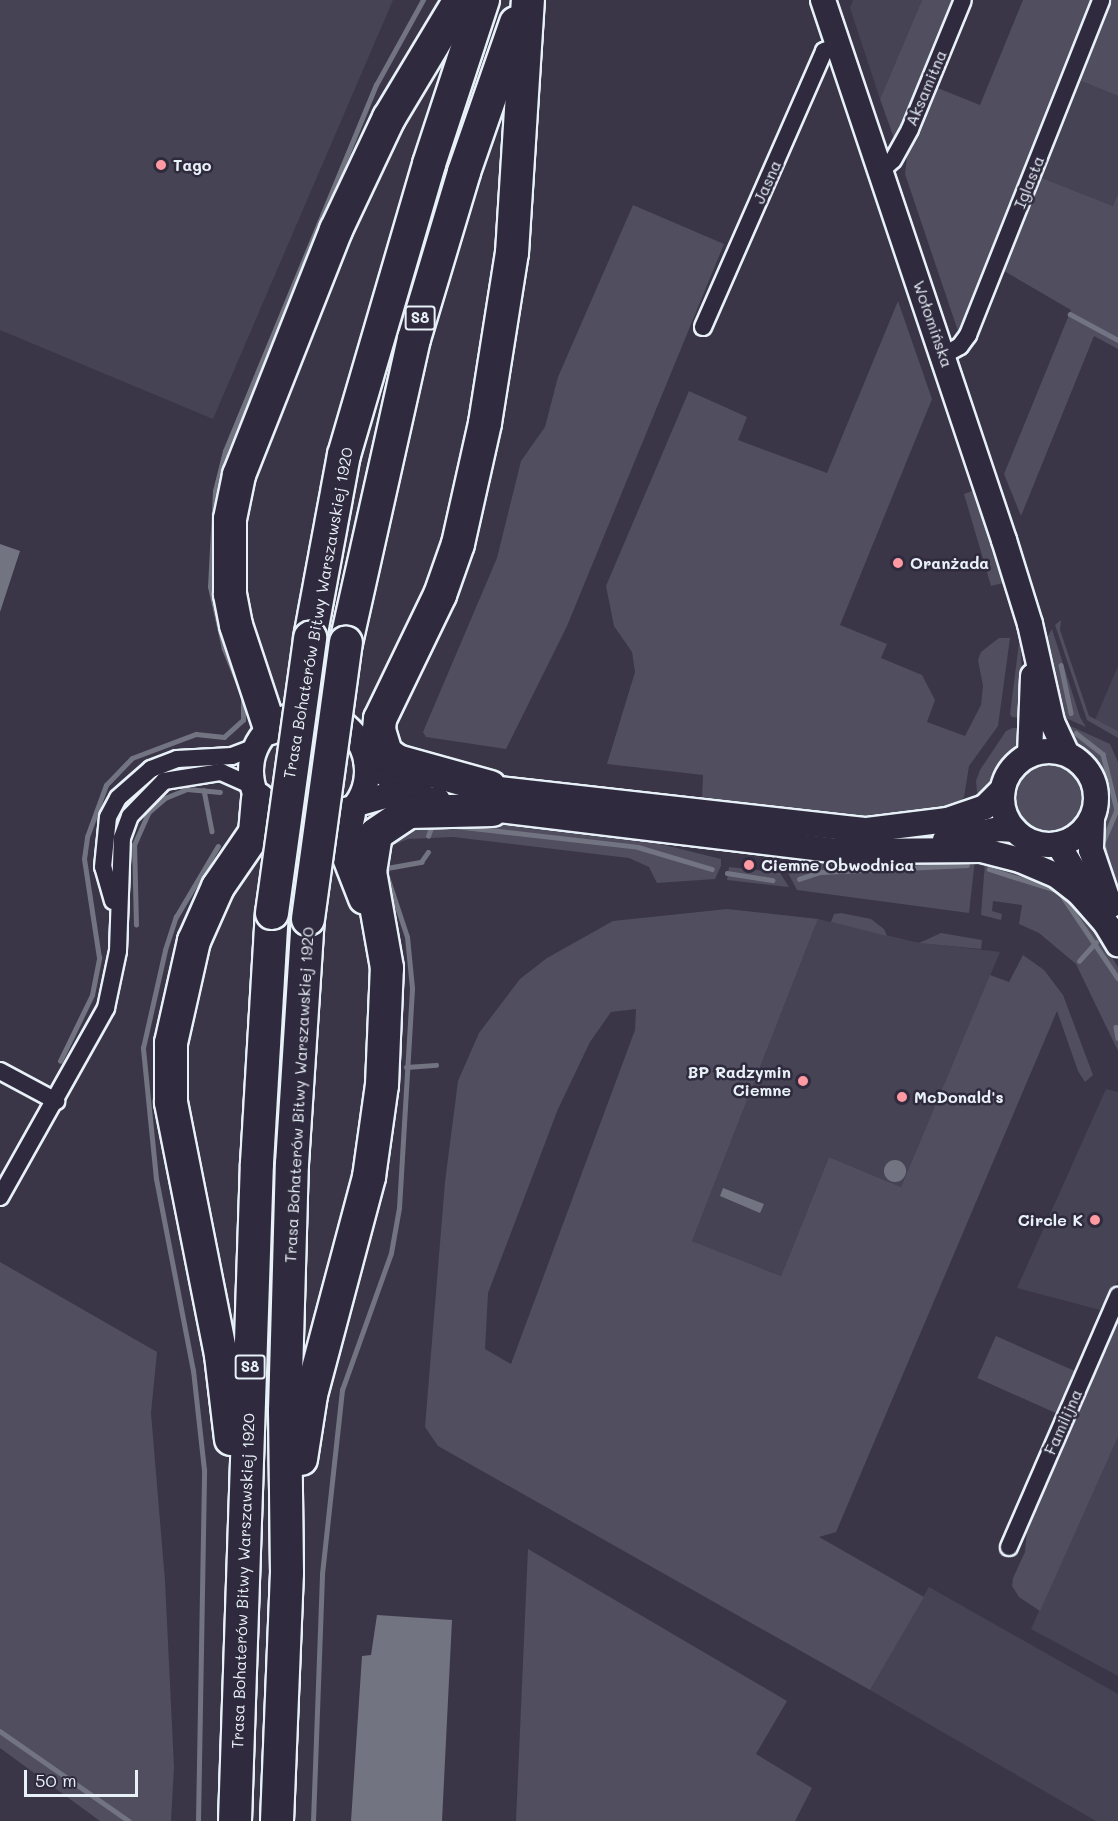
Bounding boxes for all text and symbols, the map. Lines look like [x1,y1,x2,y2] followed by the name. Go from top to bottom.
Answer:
[901,47,951,129] street label: Aksamitna
[1010,153,1048,211] street label: Iglasta
[173,155,212,175] place label: Tago
[749,157,785,207] street label: Jasna
[154,158,168,172] marker: Tago
[909,278,957,370] street label: Wołomińska
[404,306,436,330] road number: S8
[279,446,357,780] street label: Trasa Bohaterów Bitwy Warszawskiej 1920
[910,553,989,573] place label: Oranżada
[891,556,905,570] marker: Oranżada
[761,855,914,875] place label: Ciemne Obwodnica
[742,858,756,872] marker: Ciemne Obwodnica
[281,927,317,1263] street label: Trasa Bohaterów Bitwy Warszawskiej 1920
[687,1062,791,1100] place label: BP Radzymin Ciemne
[796,1074,810,1088] marker: BP Radzymin Ciemne
[914,1087,1003,1107] place label: McDonald's
[895,1090,909,1104] marker: McDonald's
[1018,1210,1083,1230] place label: Circle K
[1088,1213,1102,1227] marker: Circle K
[234,1355,266,1379] road number: S8
[1040,1386,1086,1458] street label: Familijna
[228,1413,258,1749] street label: Trasa Bohaterów Bitwy Warszawskiej 1920
[27,1758,141,1796] scale bar
[35,1768,77,1792] text: 50 m

